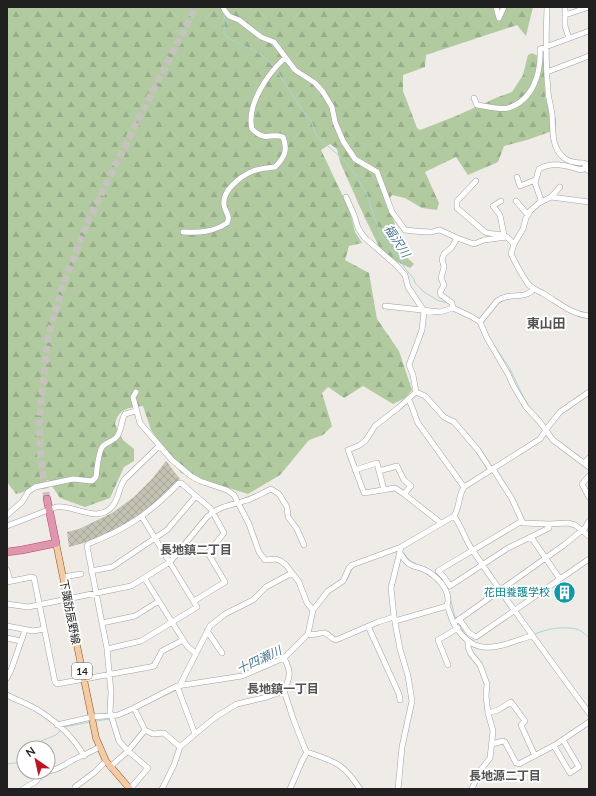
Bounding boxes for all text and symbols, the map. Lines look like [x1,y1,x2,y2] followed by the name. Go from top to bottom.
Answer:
[381,222,415,262] water label: 福沢川
[526,315,566,331] district label: 東山田
[160,542,232,557] district label: 長地鎮二丁目
[58,578,83,646] street label: 下諏訪辰野線
[552,579,578,605] building icon: 花田養護学校
[484,585,550,598] place label: 花田養護学校
[234,642,286,676] water label: 十四瀬川
[72,663,92,679] road number: 14
[247,681,319,696] district label: 長地鎮一丁目
[16,740,56,780] north arrow
[23,744,37,759] text: N
[469,768,541,783] district label: 長地源二丁目

